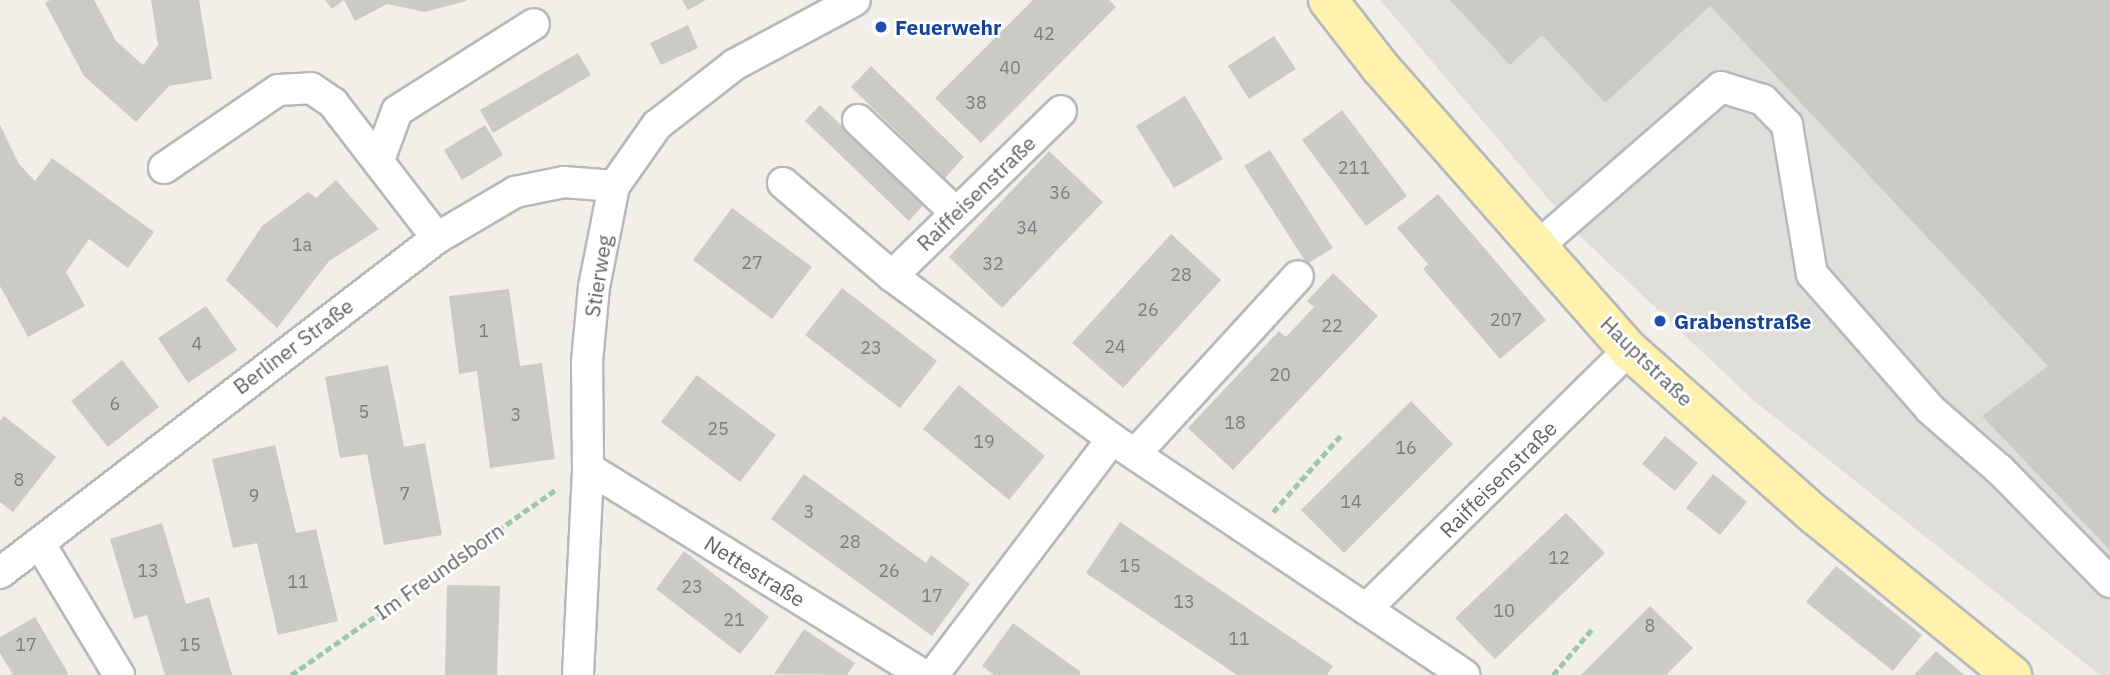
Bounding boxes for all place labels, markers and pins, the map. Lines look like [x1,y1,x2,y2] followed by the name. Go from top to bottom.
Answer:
[895,14,1002,40] place label: Feuerwehr
[873,19,889,35] marker: Feuerwehr
[1674,308,1811,334] place label: Grabenstraße
[1652,313,1668,329] marker: Grabenstraße

